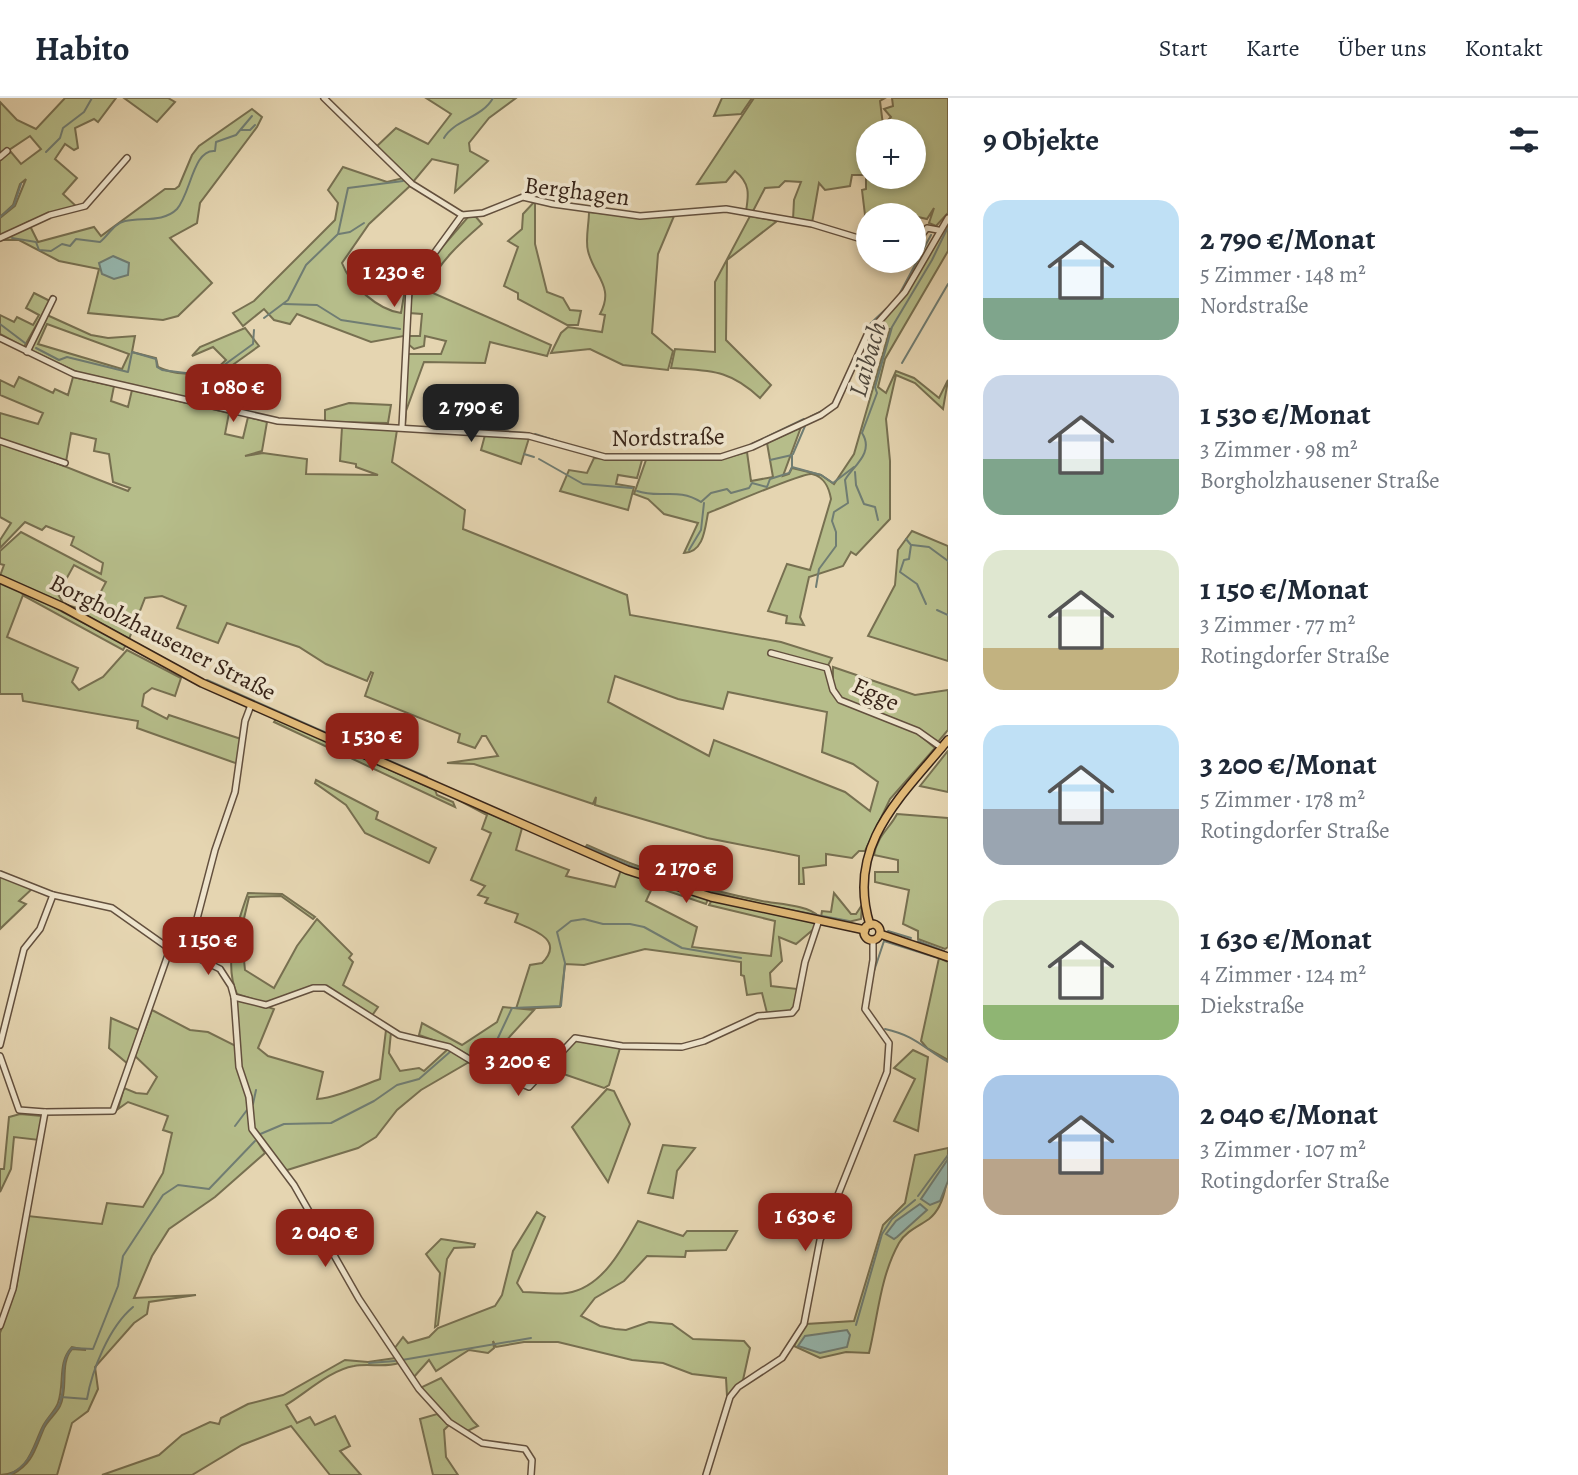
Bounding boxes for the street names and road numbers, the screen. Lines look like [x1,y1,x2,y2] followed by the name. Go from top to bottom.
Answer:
[522,169,632,213] street label: Berghagen
[611,420,725,454] street label: Nordstraße
[44,566,282,708] street label: Borgholzhausener Straße
[847,669,905,719] street label: Egge

